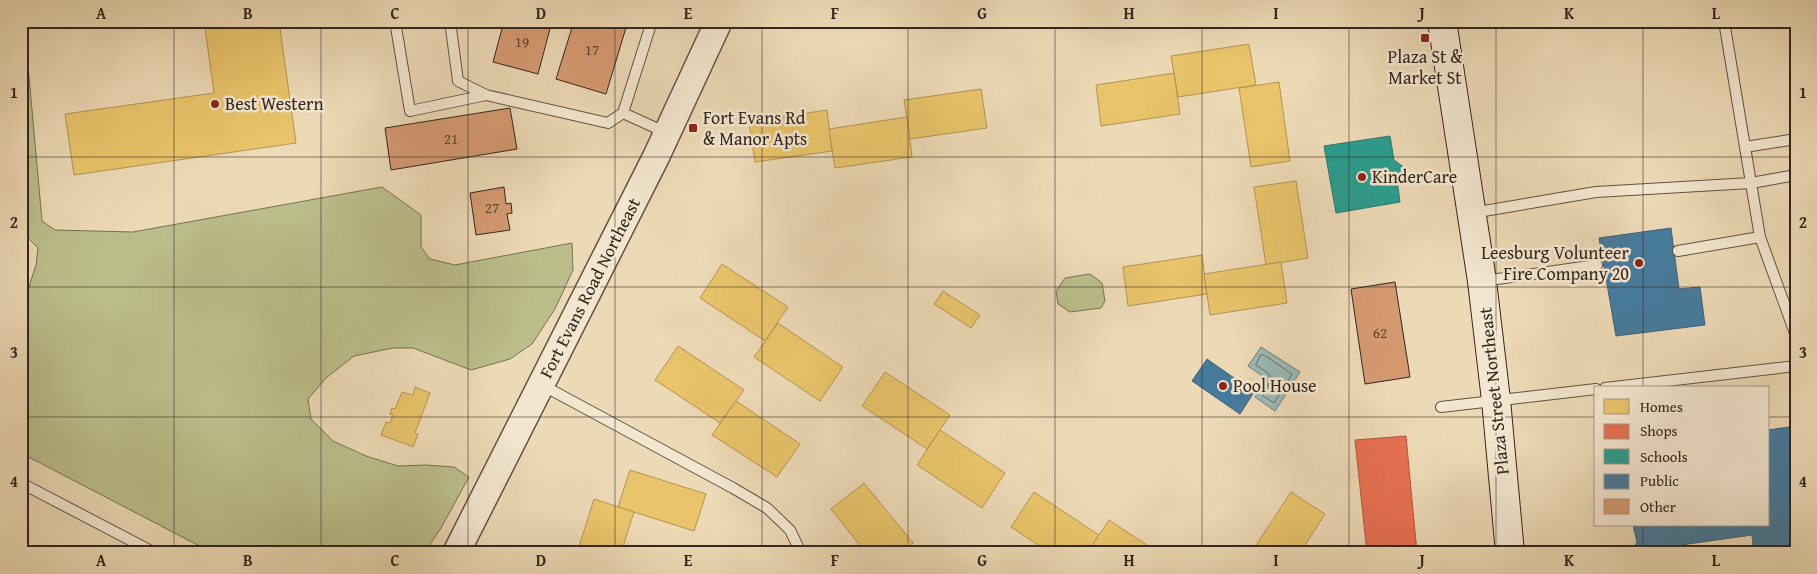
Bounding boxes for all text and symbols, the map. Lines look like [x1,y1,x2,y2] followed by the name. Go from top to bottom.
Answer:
[96,1,107,25] text: A
[243,1,253,25] text: B
[390,1,400,25] text: C
[536,1,546,25] text: D
[684,1,693,25] text: E
[831,1,839,25] text: F
[977,1,987,25] text: G
[1123,1,1135,25] text: H
[1273,1,1279,25] text: I
[1416,1,1425,25] text: J
[1564,1,1575,25] text: K
[1712,1,1721,25] text: L
[515,31,529,52] house number: 19
[1419,32,1431,44] marker: Plaza St & Market St
[585,39,599,60] house number: 17
[1388,43,1463,91] place label: Plaza St & Market St
[10,80,18,104] text: 1
[1799,80,1807,104] text: 1
[225,90,324,117] place label: Best Western
[209,98,221,110] marker: Best Western
[703,104,807,152] place label: Fort Evans Rd & Manor Apts
[687,122,699,134] marker: Fort Evans Rd & Manor Apts
[444,128,458,149] house number: 21
[1372,163,1457,190] place label: KinderCare
[1356,171,1368,183] marker: KinderCare
[532,192,647,383] street label: Fort Evans Road Northeast
[485,197,499,218] house number: 27
[10,210,18,234] text: 2
[1799,210,1807,234] text: 2
[1481,239,1630,287] place label: Leesburg Volunteer Fire Company 20
[1633,257,1645,269] marker: Leesburg Volunteer Fire Company 20
[1471,305,1516,476] street label: Plaza Street Northeast
[1373,322,1387,343] house number: 62
[10,340,18,364] text: 3
[1799,340,1807,364] text: 3
[1233,372,1317,399] place label: Pool House
[1217,380,1229,392] marker: Pool House
[1594,386,1770,526] legend
[1640,396,1683,417] text: Homes
[1640,420,1677,441] text: Shops
[1640,446,1688,467] text: Schools
[10,469,18,493] text: 4
[1799,469,1807,493] text: 4
[1640,470,1679,491] text: Public
[1640,496,1676,517] text: Other
[96,548,107,572] text: A
[243,548,253,572] text: B
[390,548,400,572] text: C
[536,548,546,572] text: D
[684,548,693,572] text: E
[831,548,839,572] text: F
[977,548,987,572] text: G
[1123,548,1135,572] text: H
[1273,548,1279,572] text: I
[1416,548,1425,572] text: J
[1564,548,1575,572] text: K
[1712,548,1721,572] text: L

